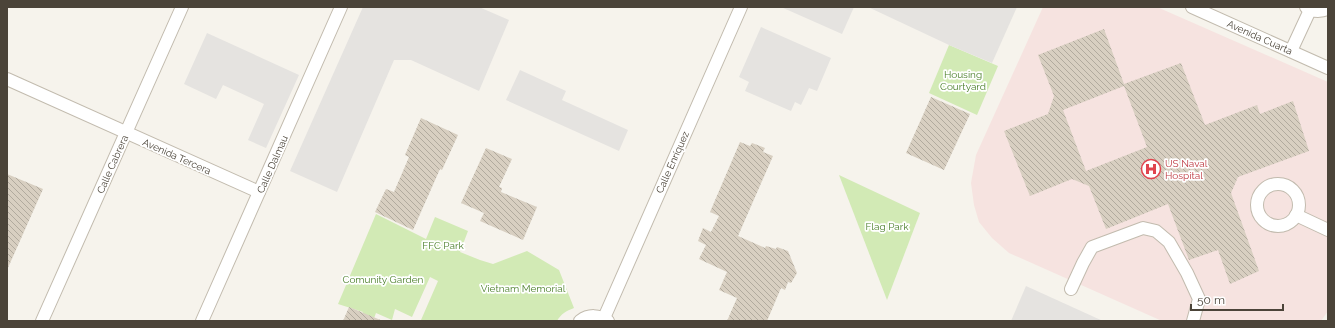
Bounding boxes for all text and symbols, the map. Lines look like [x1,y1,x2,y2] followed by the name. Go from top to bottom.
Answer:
[1225,18,1294,57] street label: Avenida Cuarta
[940,69,986,92] park label: Housing Courtyard
[654,129,691,195] street label: Calle Enríquez
[95,133,130,195] street label: Calle Cabrera
[255,134,290,195] street label: Calle Dalmau
[141,136,213,176] street label: Avenida Tercera
[1140,158,1162,180] hospital icon: US Naval Hospital
[1165,158,1208,181] place label: US Naval Hospital
[865,221,909,232] park label: Flag Park
[422,240,464,251] park label: FFC Park
[343,274,424,285] park label: Comunity Garden
[481,283,566,294] park label: Vietnam Memorial
[1191,286,1283,312] scale bar
[1197,293,1225,307] text: 50 m

